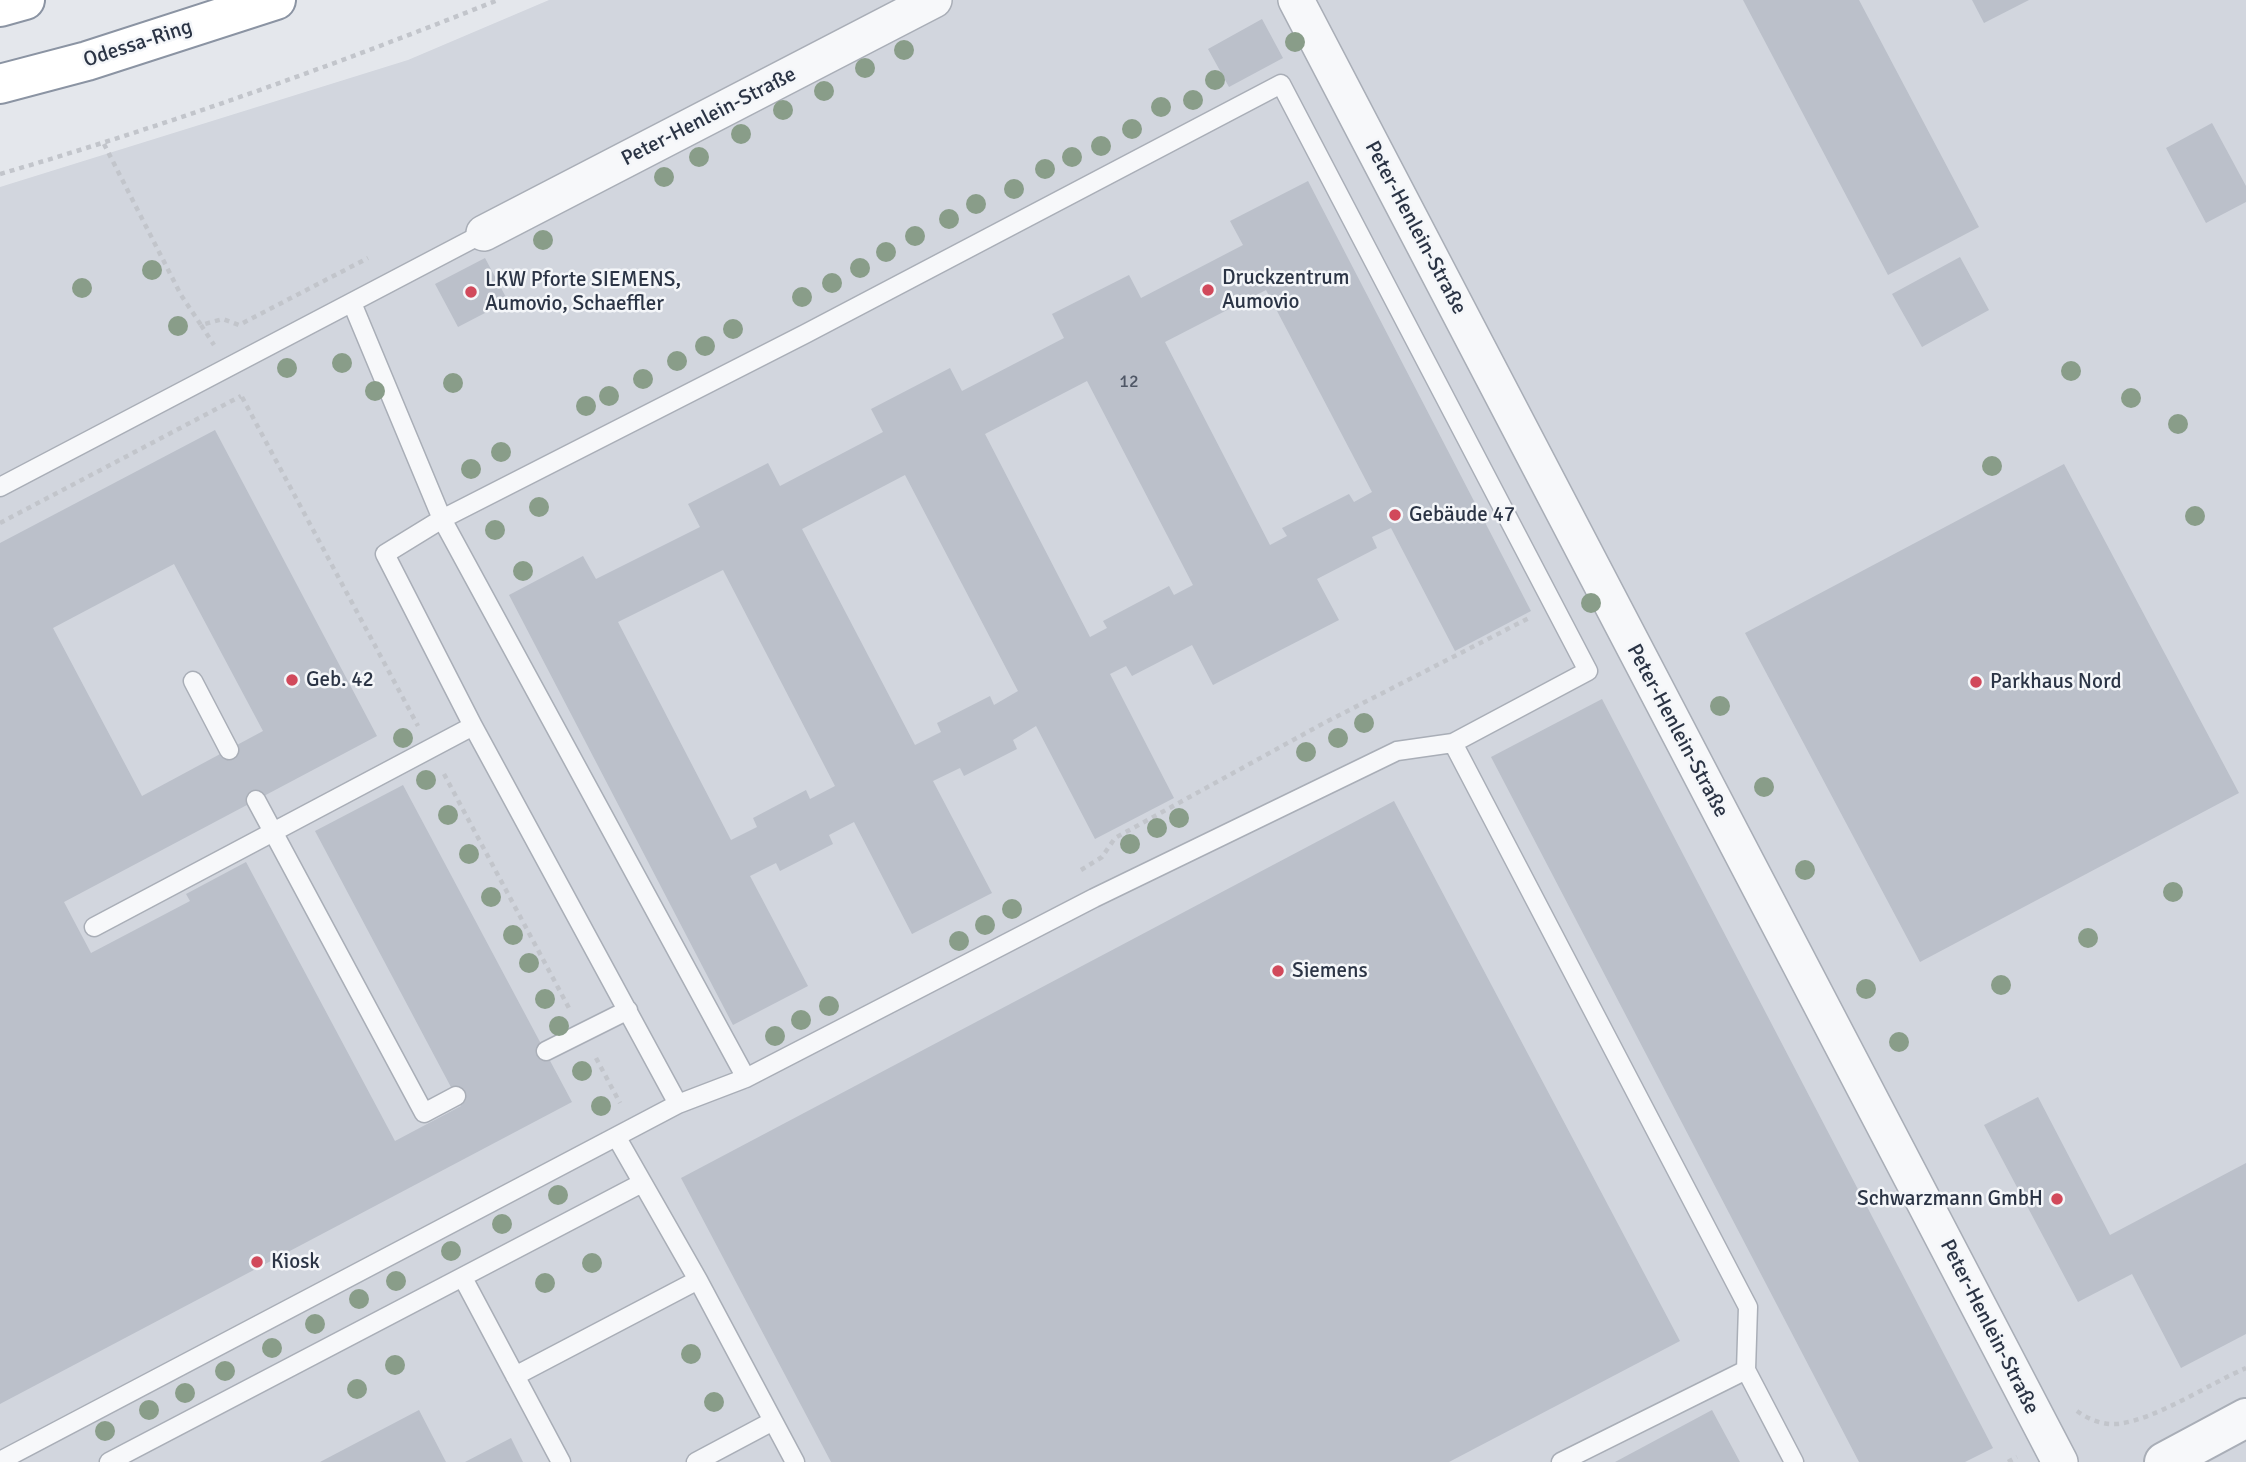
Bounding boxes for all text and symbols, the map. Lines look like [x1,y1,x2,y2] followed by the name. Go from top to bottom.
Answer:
[81,15,195,73] street label: Odessa-Ring
[617,62,801,172] street label: Peter-Henlein-Straße
[1359,137,1471,319] street label: Peter-Henlein-Straße
[1222,265,1350,315] place label: Druckzentrum Aumovio
[485,267,681,317] place label: LKW Pforte SIEMENS, Aumovio, Schaeffler
[1200,282,1216,298] marker: Druckzentrum Aumovio
[463,284,479,300] marker: LKW Pforte SIEMENS, Aumovio, Schaeffler
[1119,371,1139,393] house number: 12
[1409,502,1515,528] place label: Gebäude 47
[1387,507,1403,523] marker: Gebäude 47
[1621,640,1733,822] street label: Peter-Henlein-Straße
[306,667,374,693] place label: Geb. 42
[1990,669,2122,695] place label: Parkhaus Nord
[284,672,300,688] marker: Geb. 42
[1968,674,1984,690] marker: Parkhaus Nord
[1292,958,1368,984] place label: Siemens
[1270,963,1286,979] marker: Siemens
[1857,1186,2043,1212] place label: Schwarzmann GmbH
[2049,1191,2065,1207] marker: Schwarzmann GmbH
[1934,1235,2044,1419] street label: Peter-Henlein-Straße
[271,1249,320,1275] place label: Kiosk
[249,1254,265,1270] marker: Kiosk

